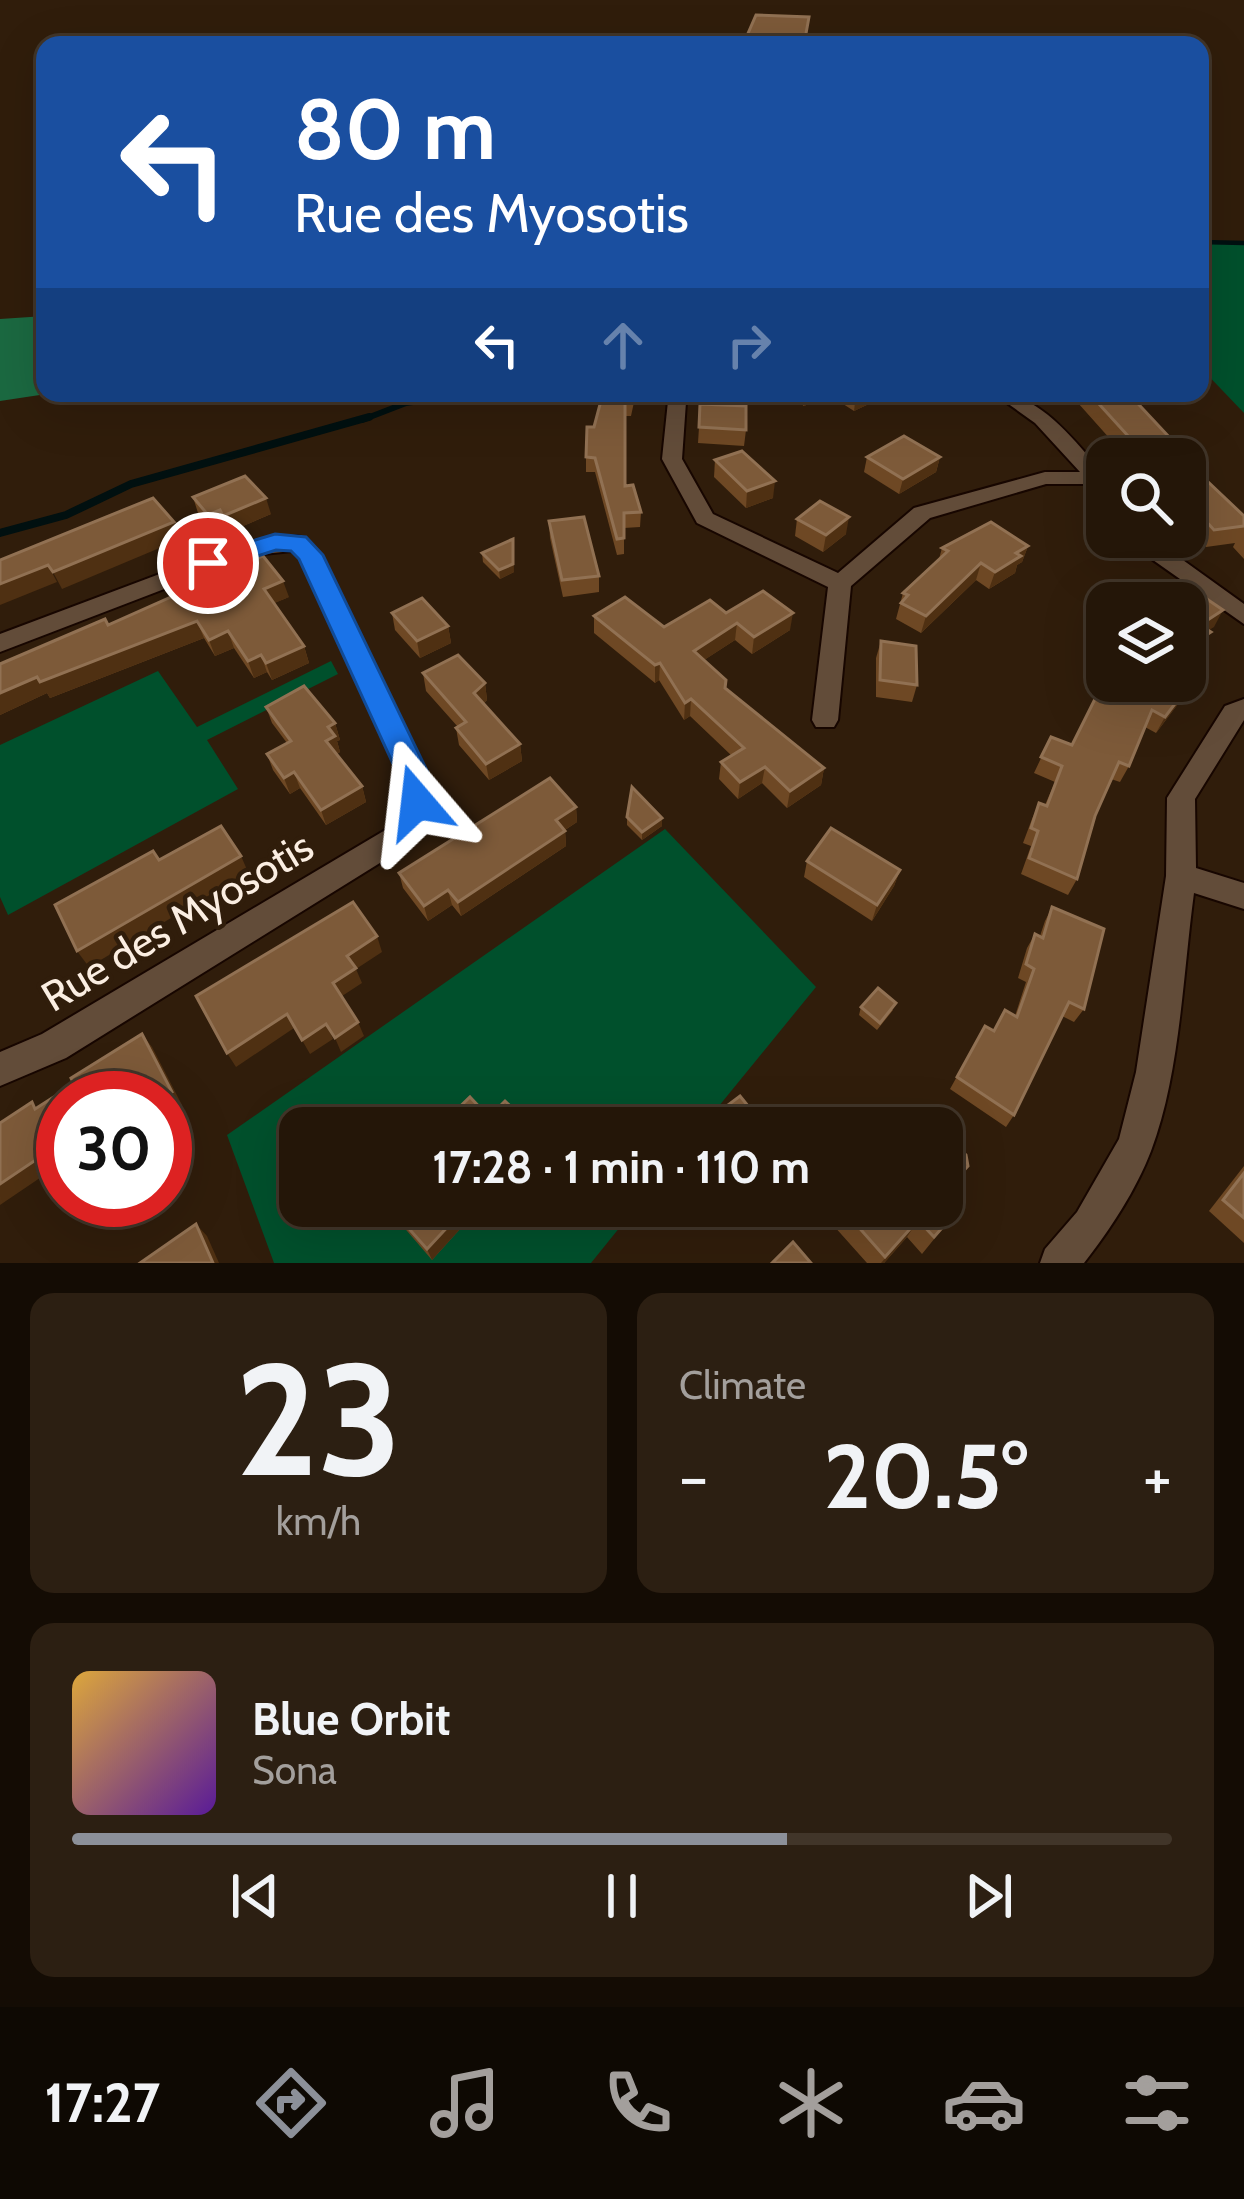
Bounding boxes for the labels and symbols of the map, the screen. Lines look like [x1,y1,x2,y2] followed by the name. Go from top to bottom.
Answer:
[157,512,259,614] pin
[354,739,480,865] position arrow
[32,820,322,1022] street label: Rue des Myosotis
[36,1071,192,1227] speed limit sign: 30

